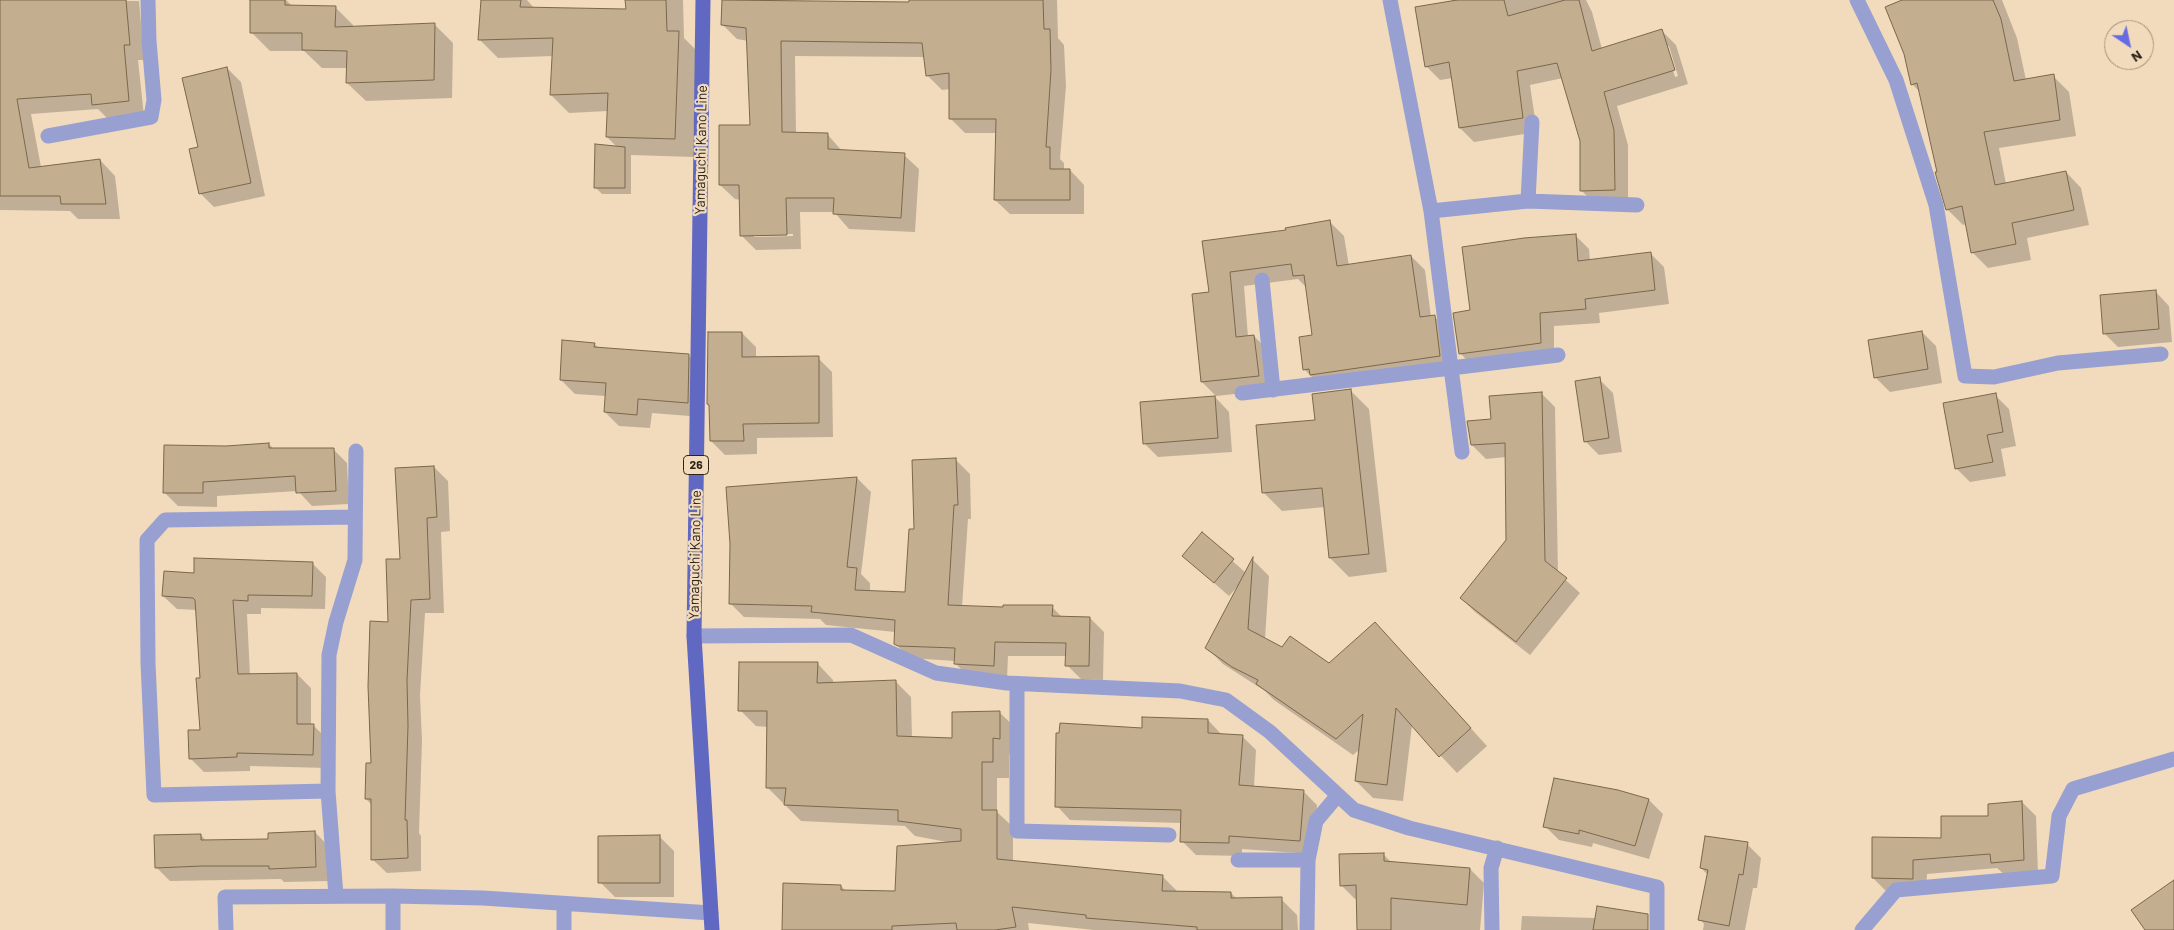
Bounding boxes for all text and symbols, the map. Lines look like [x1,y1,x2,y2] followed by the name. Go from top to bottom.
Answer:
[2104,20,2154,70] north arrow
[2128,47,2146,67] text: N
[691,85,711,215] street label: Yamaguchi Kano Line
[684,456,708,474] road number: 26
[685,490,705,620] street label: Yamaguchi Kano Line

